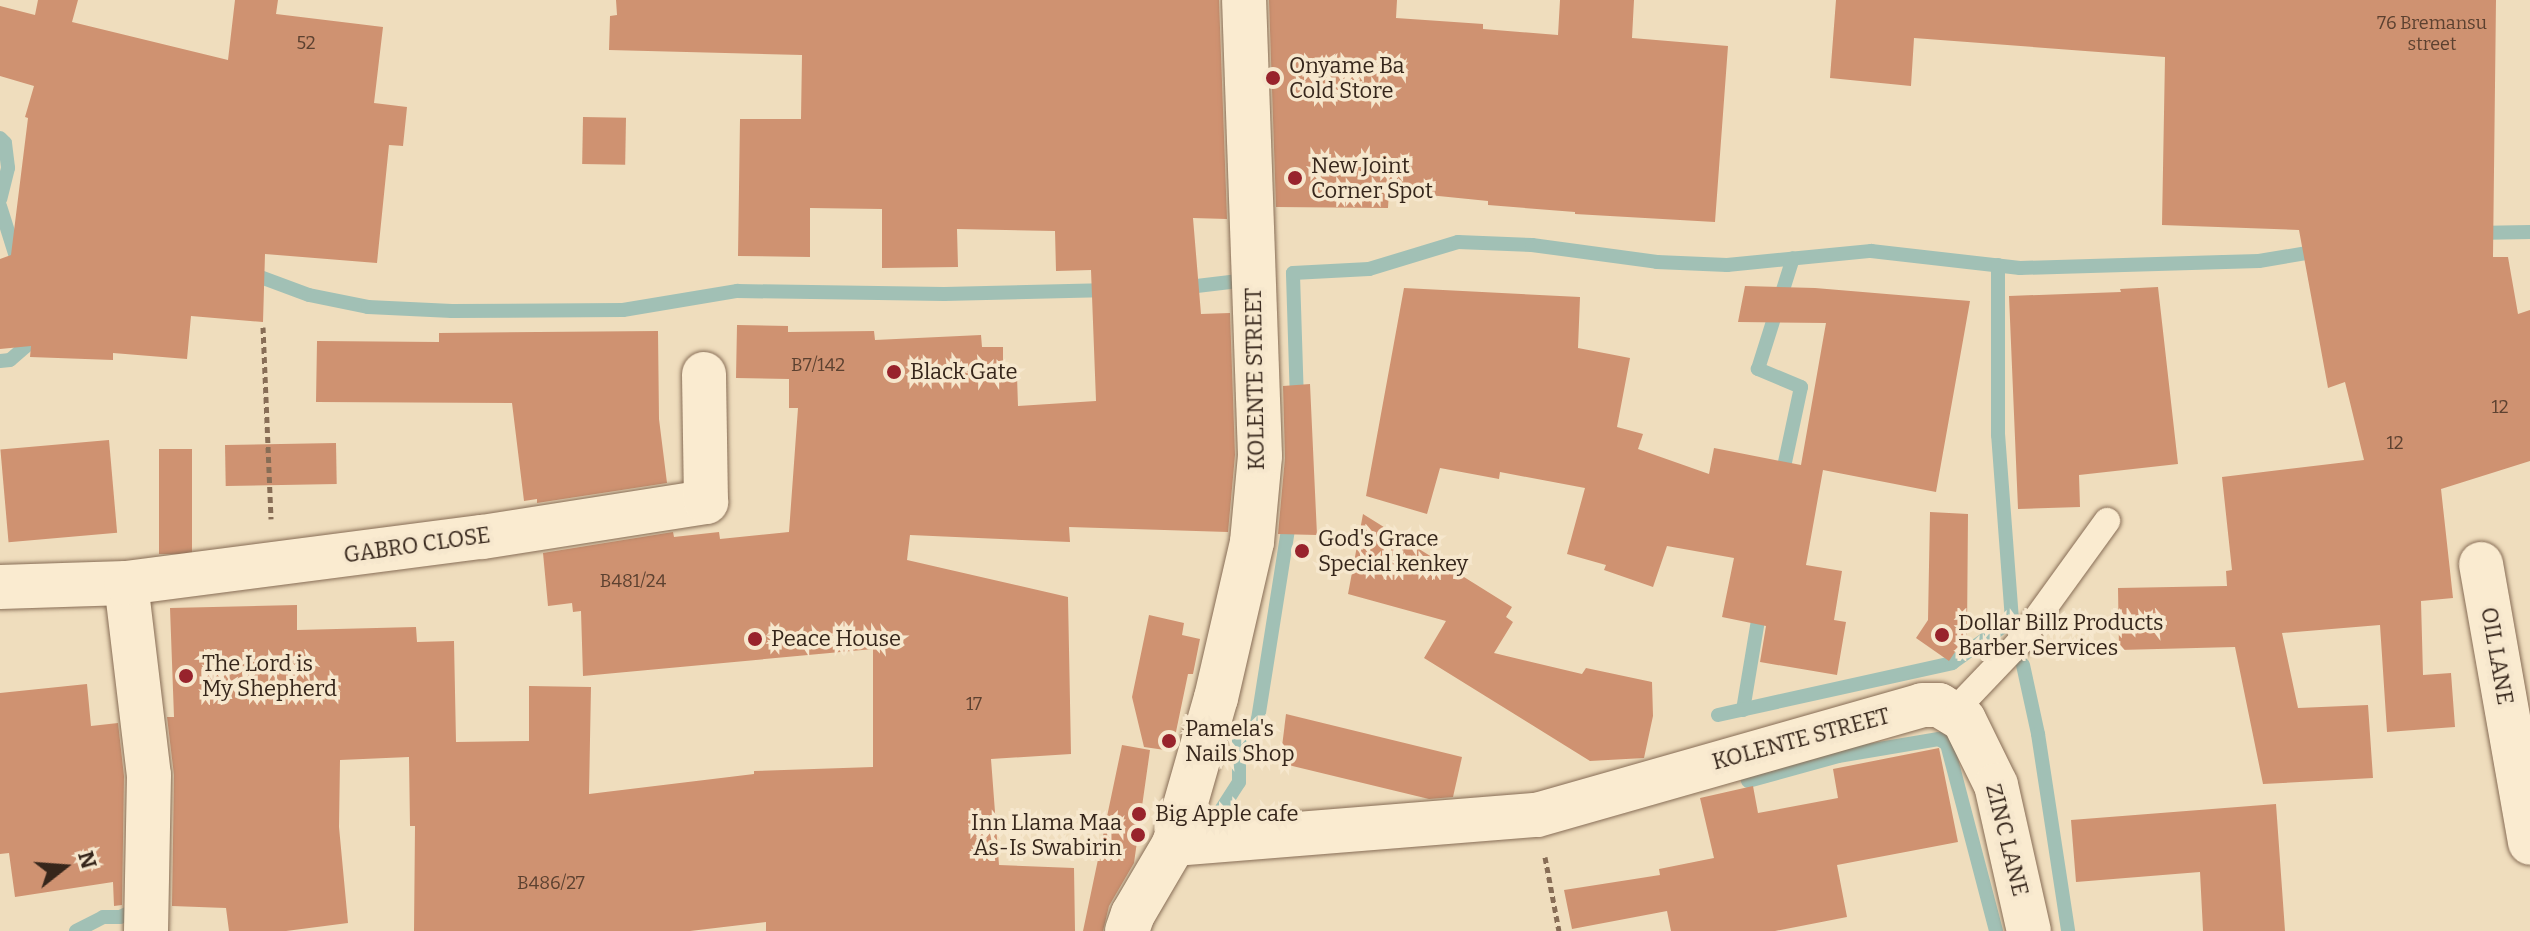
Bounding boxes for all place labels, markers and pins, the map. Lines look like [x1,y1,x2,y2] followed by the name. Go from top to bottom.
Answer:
[1289,52,1405,104] place label: Onyame Ba Cold Store
[1264,69,1282,87] marker: Onyame Ba Cold Store
[1311,152,1433,204] place label: New Joint Corner Spot
[1286,169,1304,187] marker: New Joint Corner Spot
[910,359,1017,385] place label: Black Gate
[885,363,903,381] marker: Black Gate
[1318,525,1468,576] place label: God's Grace Special kenkey
[1293,542,1311,560] marker: God's Grace Special kenkey
[1958,609,2163,660] place label: Dollar Billz Products Barber Services
[771,626,901,652] place label: Peace House
[1933,626,1951,644] marker: Dollar Billz Products Barber Services
[746,630,764,648] marker: Peace House
[202,650,337,702] place label: The Lord is My Shepherd
[177,667,195,685] marker: The Lord is My Shepherd
[1185,715,1295,766] place label: Pamela's Nails Shop
[1160,732,1178,750] marker: Pamela's Nails Shop
[1155,801,1299,827] place label: Big Apple cafe
[1130,805,1148,823] marker: Big Apple cafe
[971,809,1122,860] place label: Inn Llama Maa As-Is Swabirin
[1129,826,1147,844] marker: Inn Llama Maa As-Is Swabirin

